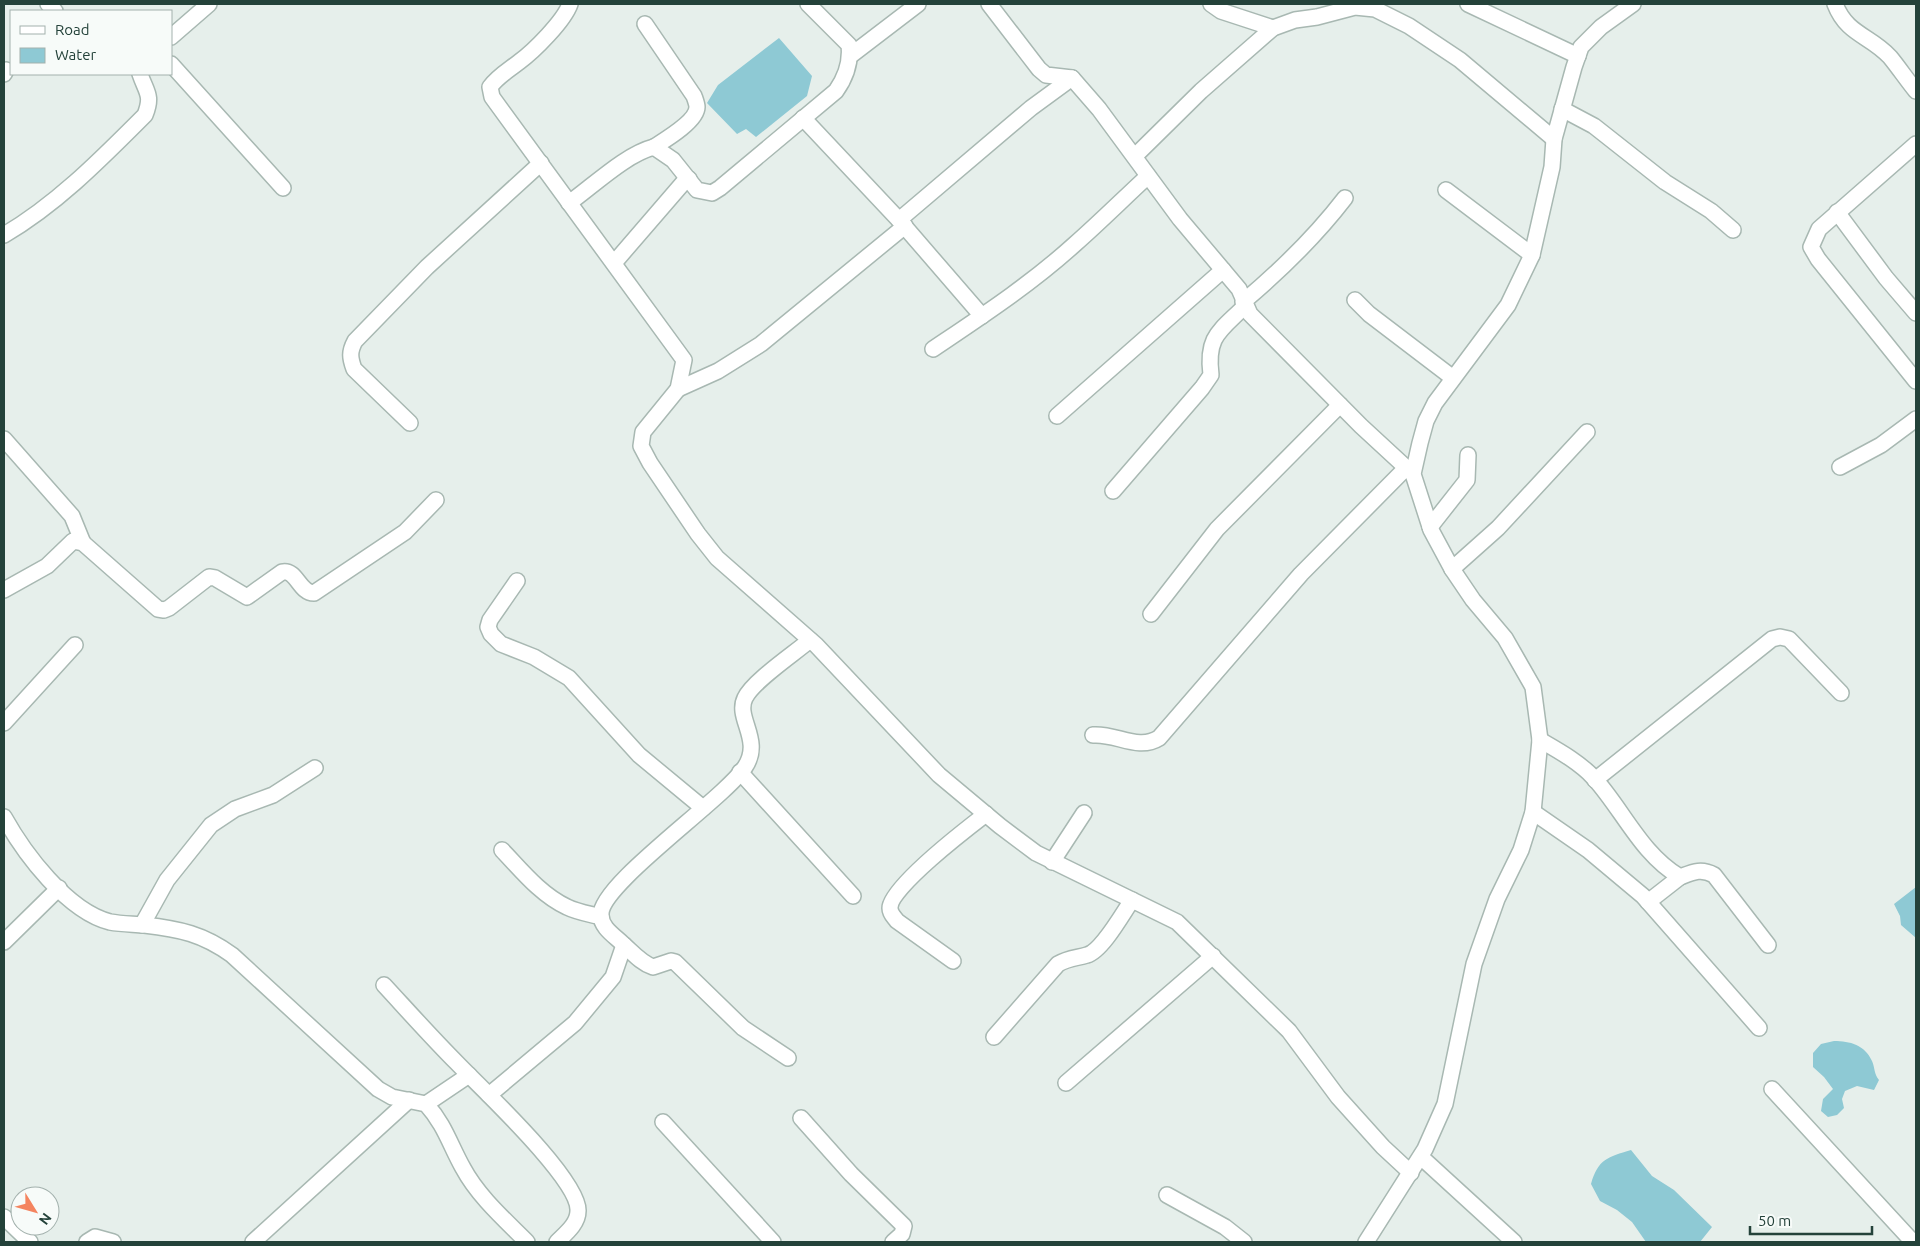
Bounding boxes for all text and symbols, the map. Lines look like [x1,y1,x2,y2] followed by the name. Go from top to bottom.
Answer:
[10,10,172,75] legend
[55,21,90,38] text: Road
[55,46,96,63] text: Water
[10,1186,60,1236] north arrow
[1750,1204,1872,1236] scale bar
[36,1210,55,1228] text: N
[1758,1212,1791,1229] text: 50 m

